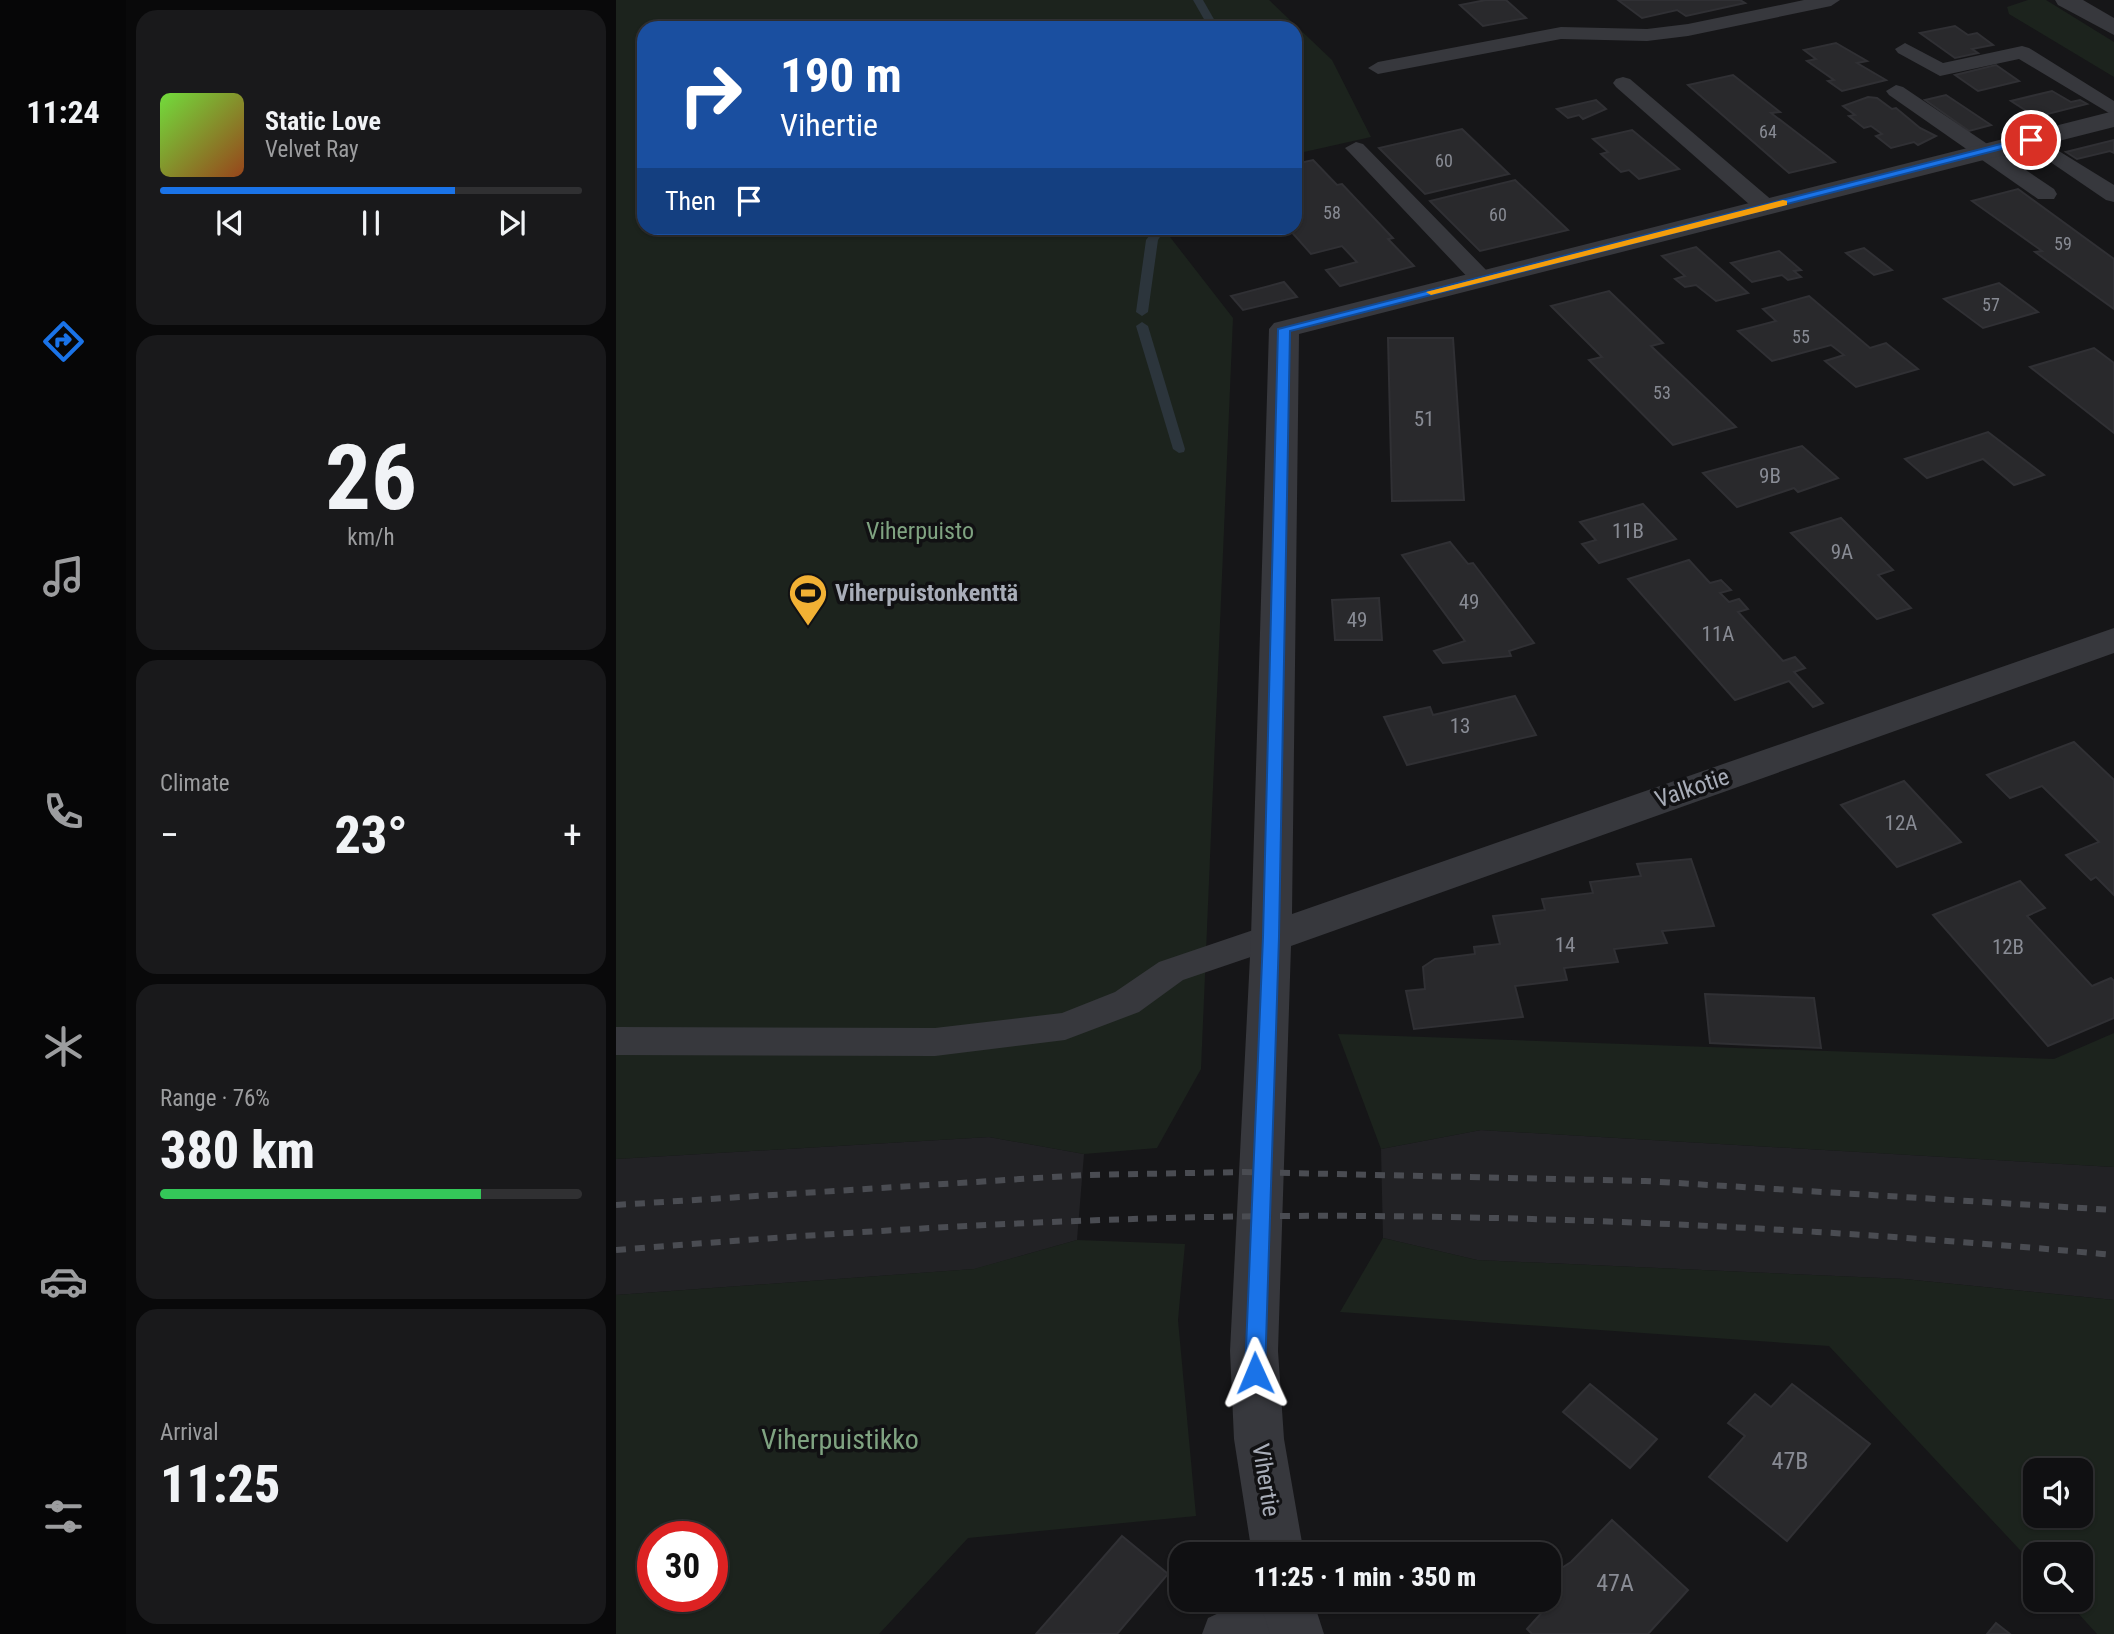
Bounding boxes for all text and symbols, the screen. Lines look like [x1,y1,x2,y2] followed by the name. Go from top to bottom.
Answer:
[780,47,902,104] text: 190 m
[665,49,756,140] icon: right
[26,93,100,131] text: 11:24
[265,106,381,136] text: Static Love
[780,106,878,144] text: Vihertie
[2001,110,2061,170] pin
[1759,121,1777,142] house number: 64
[2012,121,2050,159] icon: arrive
[265,136,359,163] text: Velvet Ray
[1435,150,1453,171] house number: 60
[730,182,768,220] icon: arrive
[665,186,716,216] text: Then
[1323,202,1341,223] house number: 58
[211,204,249,242] icon: previous
[352,204,390,242] icon: pause
[493,204,531,242] icon: next
[1489,204,1507,225] house number: 60
[2054,233,2072,254] house number: 59
[1982,294,2000,315] house number: 57
[39,317,88,366] icon: directions
[1792,326,1810,347] house number: 55
[1653,382,1671,403] house number: 53
[1414,407,1434,431] house number: 51
[325,425,417,531] text: 26
[1759,464,1781,488] house number: 9B
[866,517,974,545] park label: Viherpuisto
[1612,519,1644,543] house number: 11B
[347,524,395,551] text: km/h
[1831,540,1853,564] house number: 9A
[39,552,88,601] icon: music
[787,572,829,627] sports icon: Viherpuistonkenttä
[835,579,1018,607] place label: Viherpuistonkenttä
[1459,590,1479,614] house number: 49
[1347,608,1367,632] house number: 49
[1702,622,1734,646] house number: 11A
[1450,714,1470,738] house number: 13
[1651,762,1733,814] street label: Valkotie
[160,770,230,797] text: Climate
[39,787,88,836] icon: phone
[334,805,408,866] text: 23°
[1885,811,1917,835] house number: 12A
[160,813,179,857] text: −
[563,813,582,857] text: +
[1555,933,1575,957] house number: 14
[1992,935,2024,959] house number: 12B
[39,1022,88,1071] icon: climate
[160,1085,270,1112] text: Range · 76%
[160,1120,315,1181] text: 380 km
[39,1257,88,1306] icon: car
[1218,1336,1292,1410] position arrow
[160,1419,219,1446] text: Arrival
[761,1423,919,1456] park label: Viherpuistikko
[1246,1441,1286,1519] street label: Vihertie
[1772,1447,1808,1475] house number: 47B
[160,1454,280,1515] text: 11:25
[2023,1458,2093,1612] map controls
[2023,1458,2093,1528] button: sound
[39,1492,88,1541] icon: filters
[637,1521,728,1612] speed limit sign: 30
[2023,1542,2093,1612] button: search
[1254,1562,1476,1592] text: 11:25 · 1 min · 350 m
[1596,1569,1634,1597] house number: 47A

